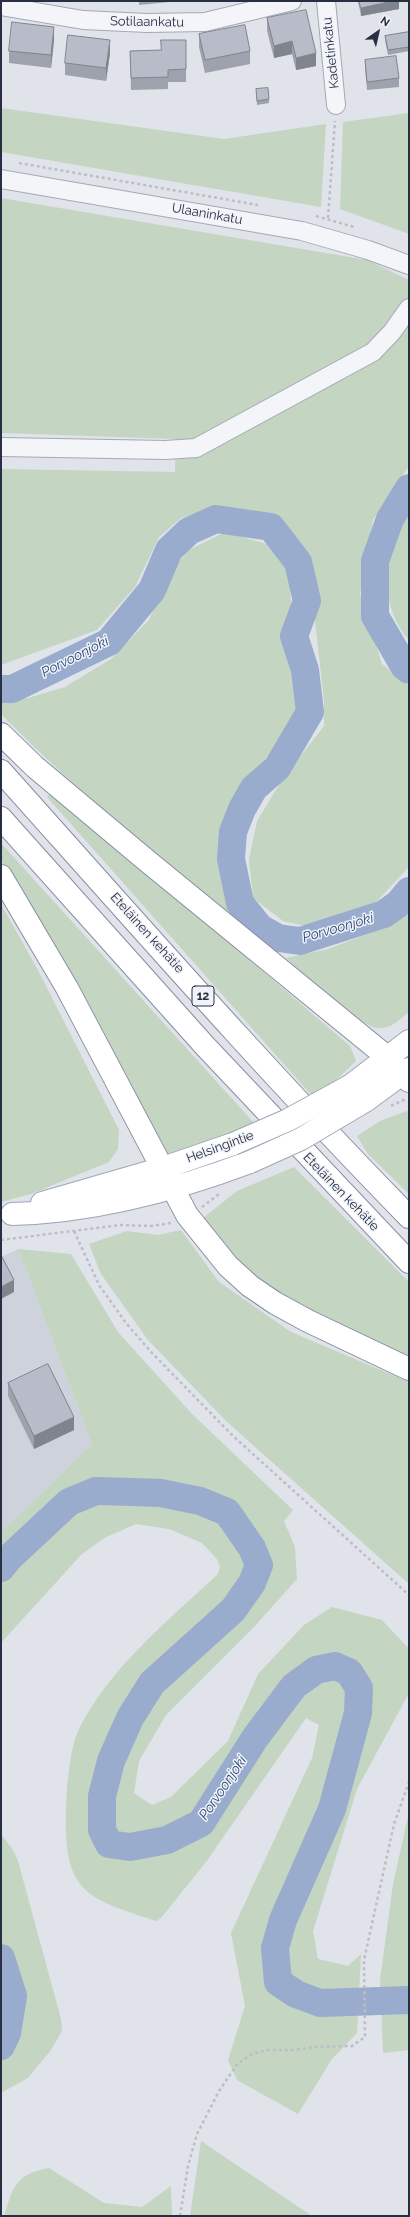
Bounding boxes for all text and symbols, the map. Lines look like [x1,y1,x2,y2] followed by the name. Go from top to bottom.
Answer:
[358,12,398,52] north arrow
[110,14,184,30] street label: Sotilaankatu
[378,14,392,29] text: N
[319,16,343,90] street label: Kadetinkatu
[170,200,244,228] street label: Ulaaninkatu
[39,633,111,681] water label: Porvoonjoki
[107,890,187,976] street label: Eteläinen kehätie
[300,910,376,946] water label: Porvoonjoki
[192,986,214,1006] road number: 12
[184,1128,256,1166] street label: Helsingintie
[300,1150,382,1234] street label: Eteläinen kehätie
[196,1753,250,1823] water label: Porvoonjoki

